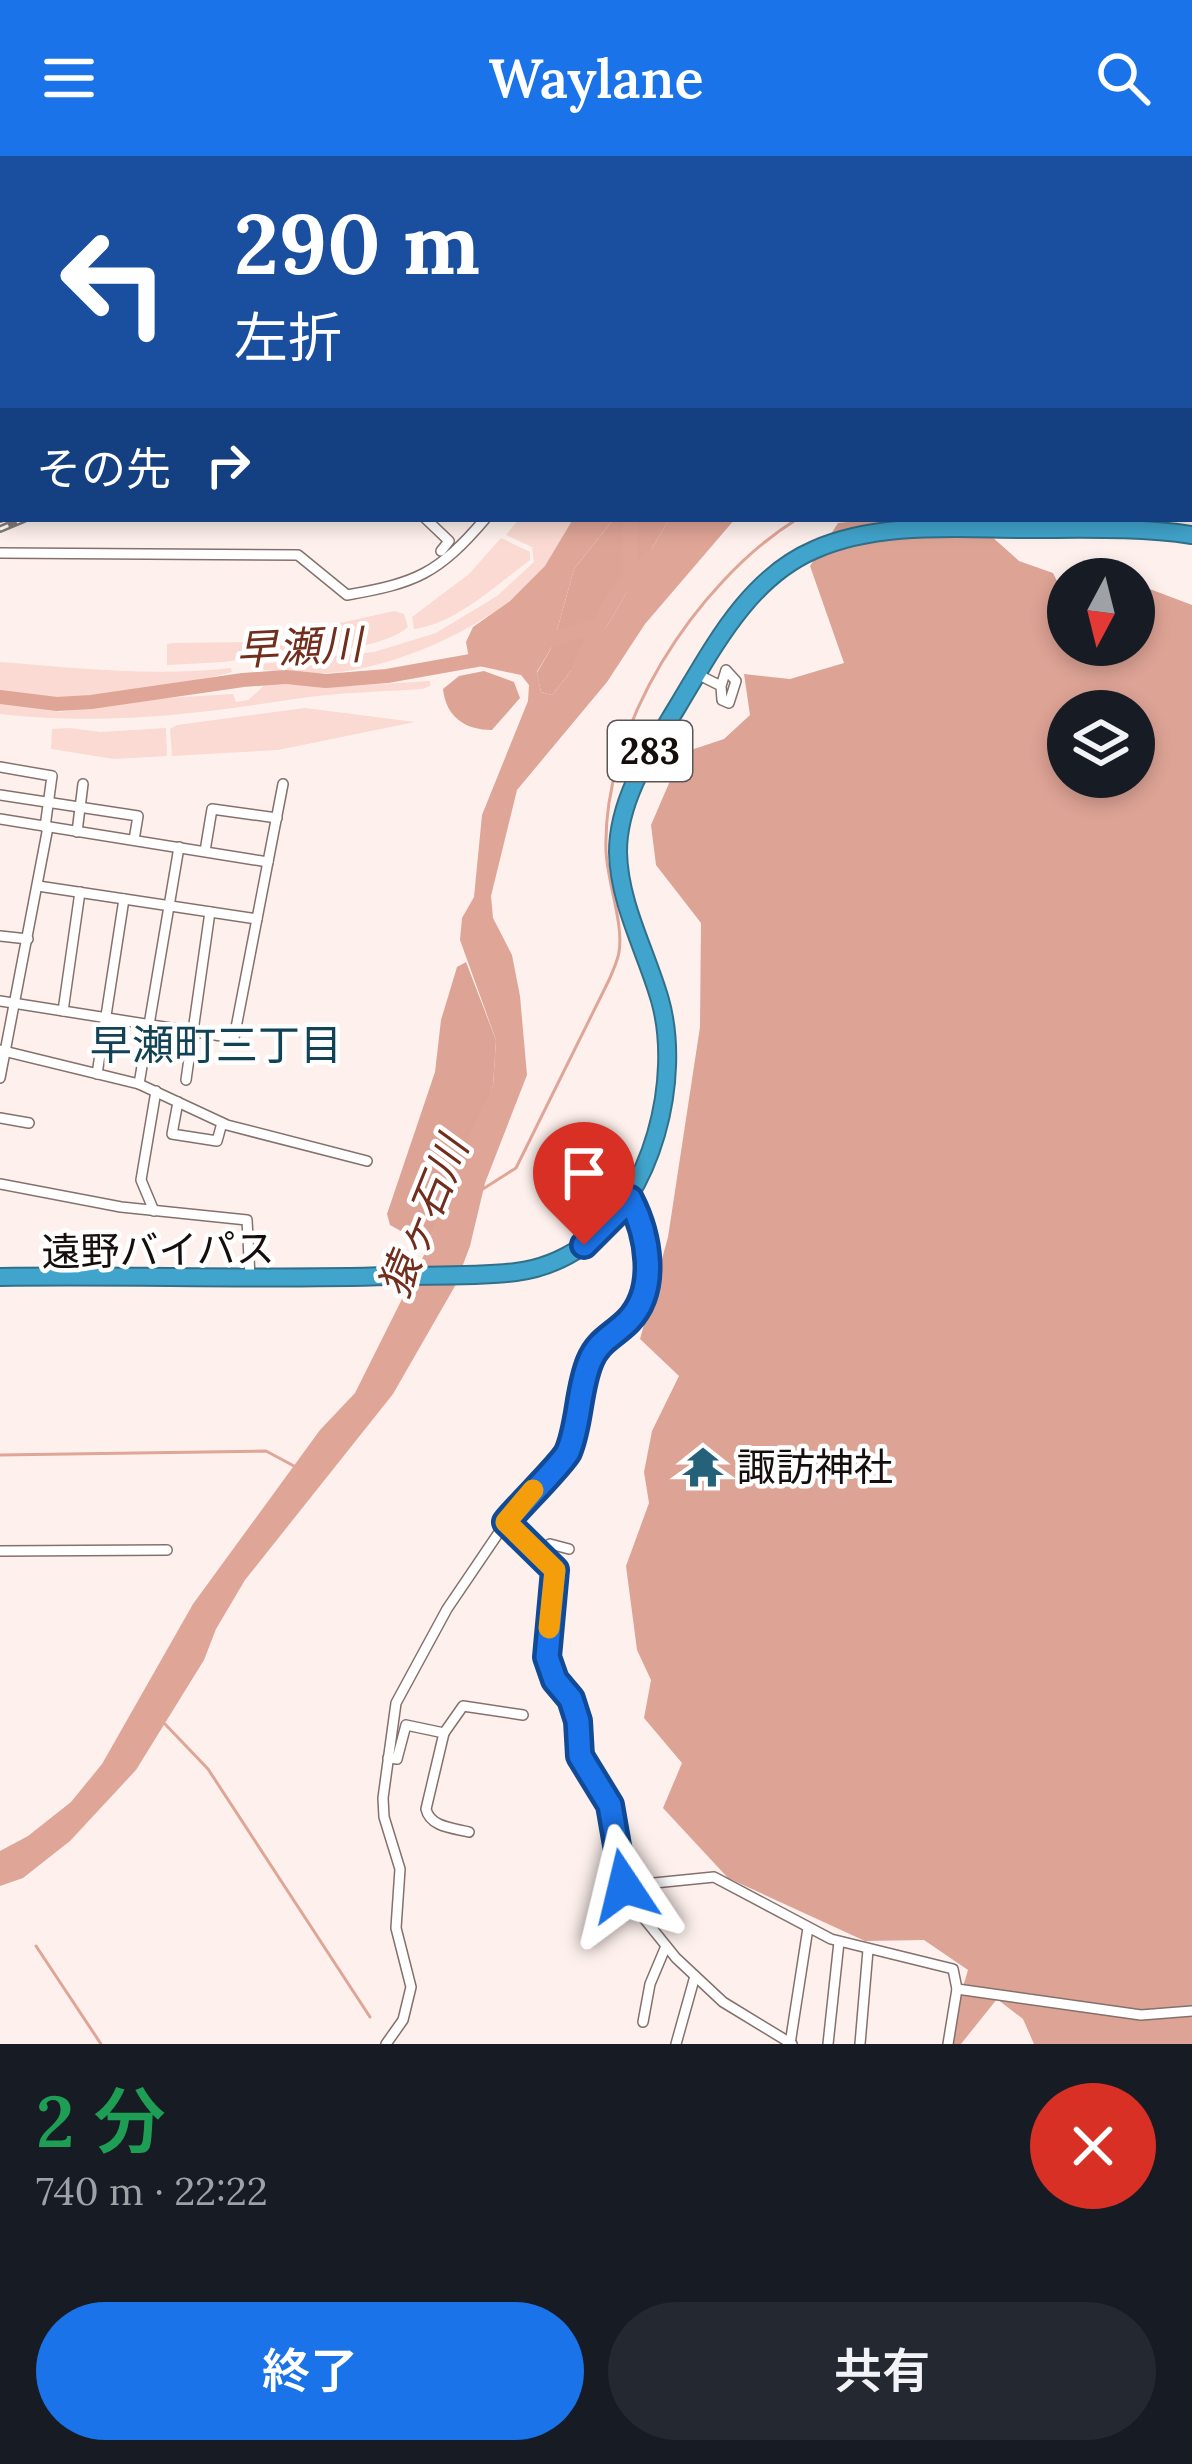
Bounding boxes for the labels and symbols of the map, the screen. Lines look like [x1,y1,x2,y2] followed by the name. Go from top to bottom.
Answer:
[1047,558,1155,666] north arrow
[235,617,367,677] water label: 早瀬川
[608,721,692,781] road number: 283
[90,1018,342,1072] district label: 早瀬町三丁目
[533,1122,635,1245] pin
[366,1125,481,1305] water label: 猿ヶ石川
[41,1223,275,1277] street label: 遠野バイパス
[737,1442,893,1492] place label: 諏訪神社
[680,1444,726,1490] temple icon: 諏訪神社
[561,1823,687,1949] position arrow

